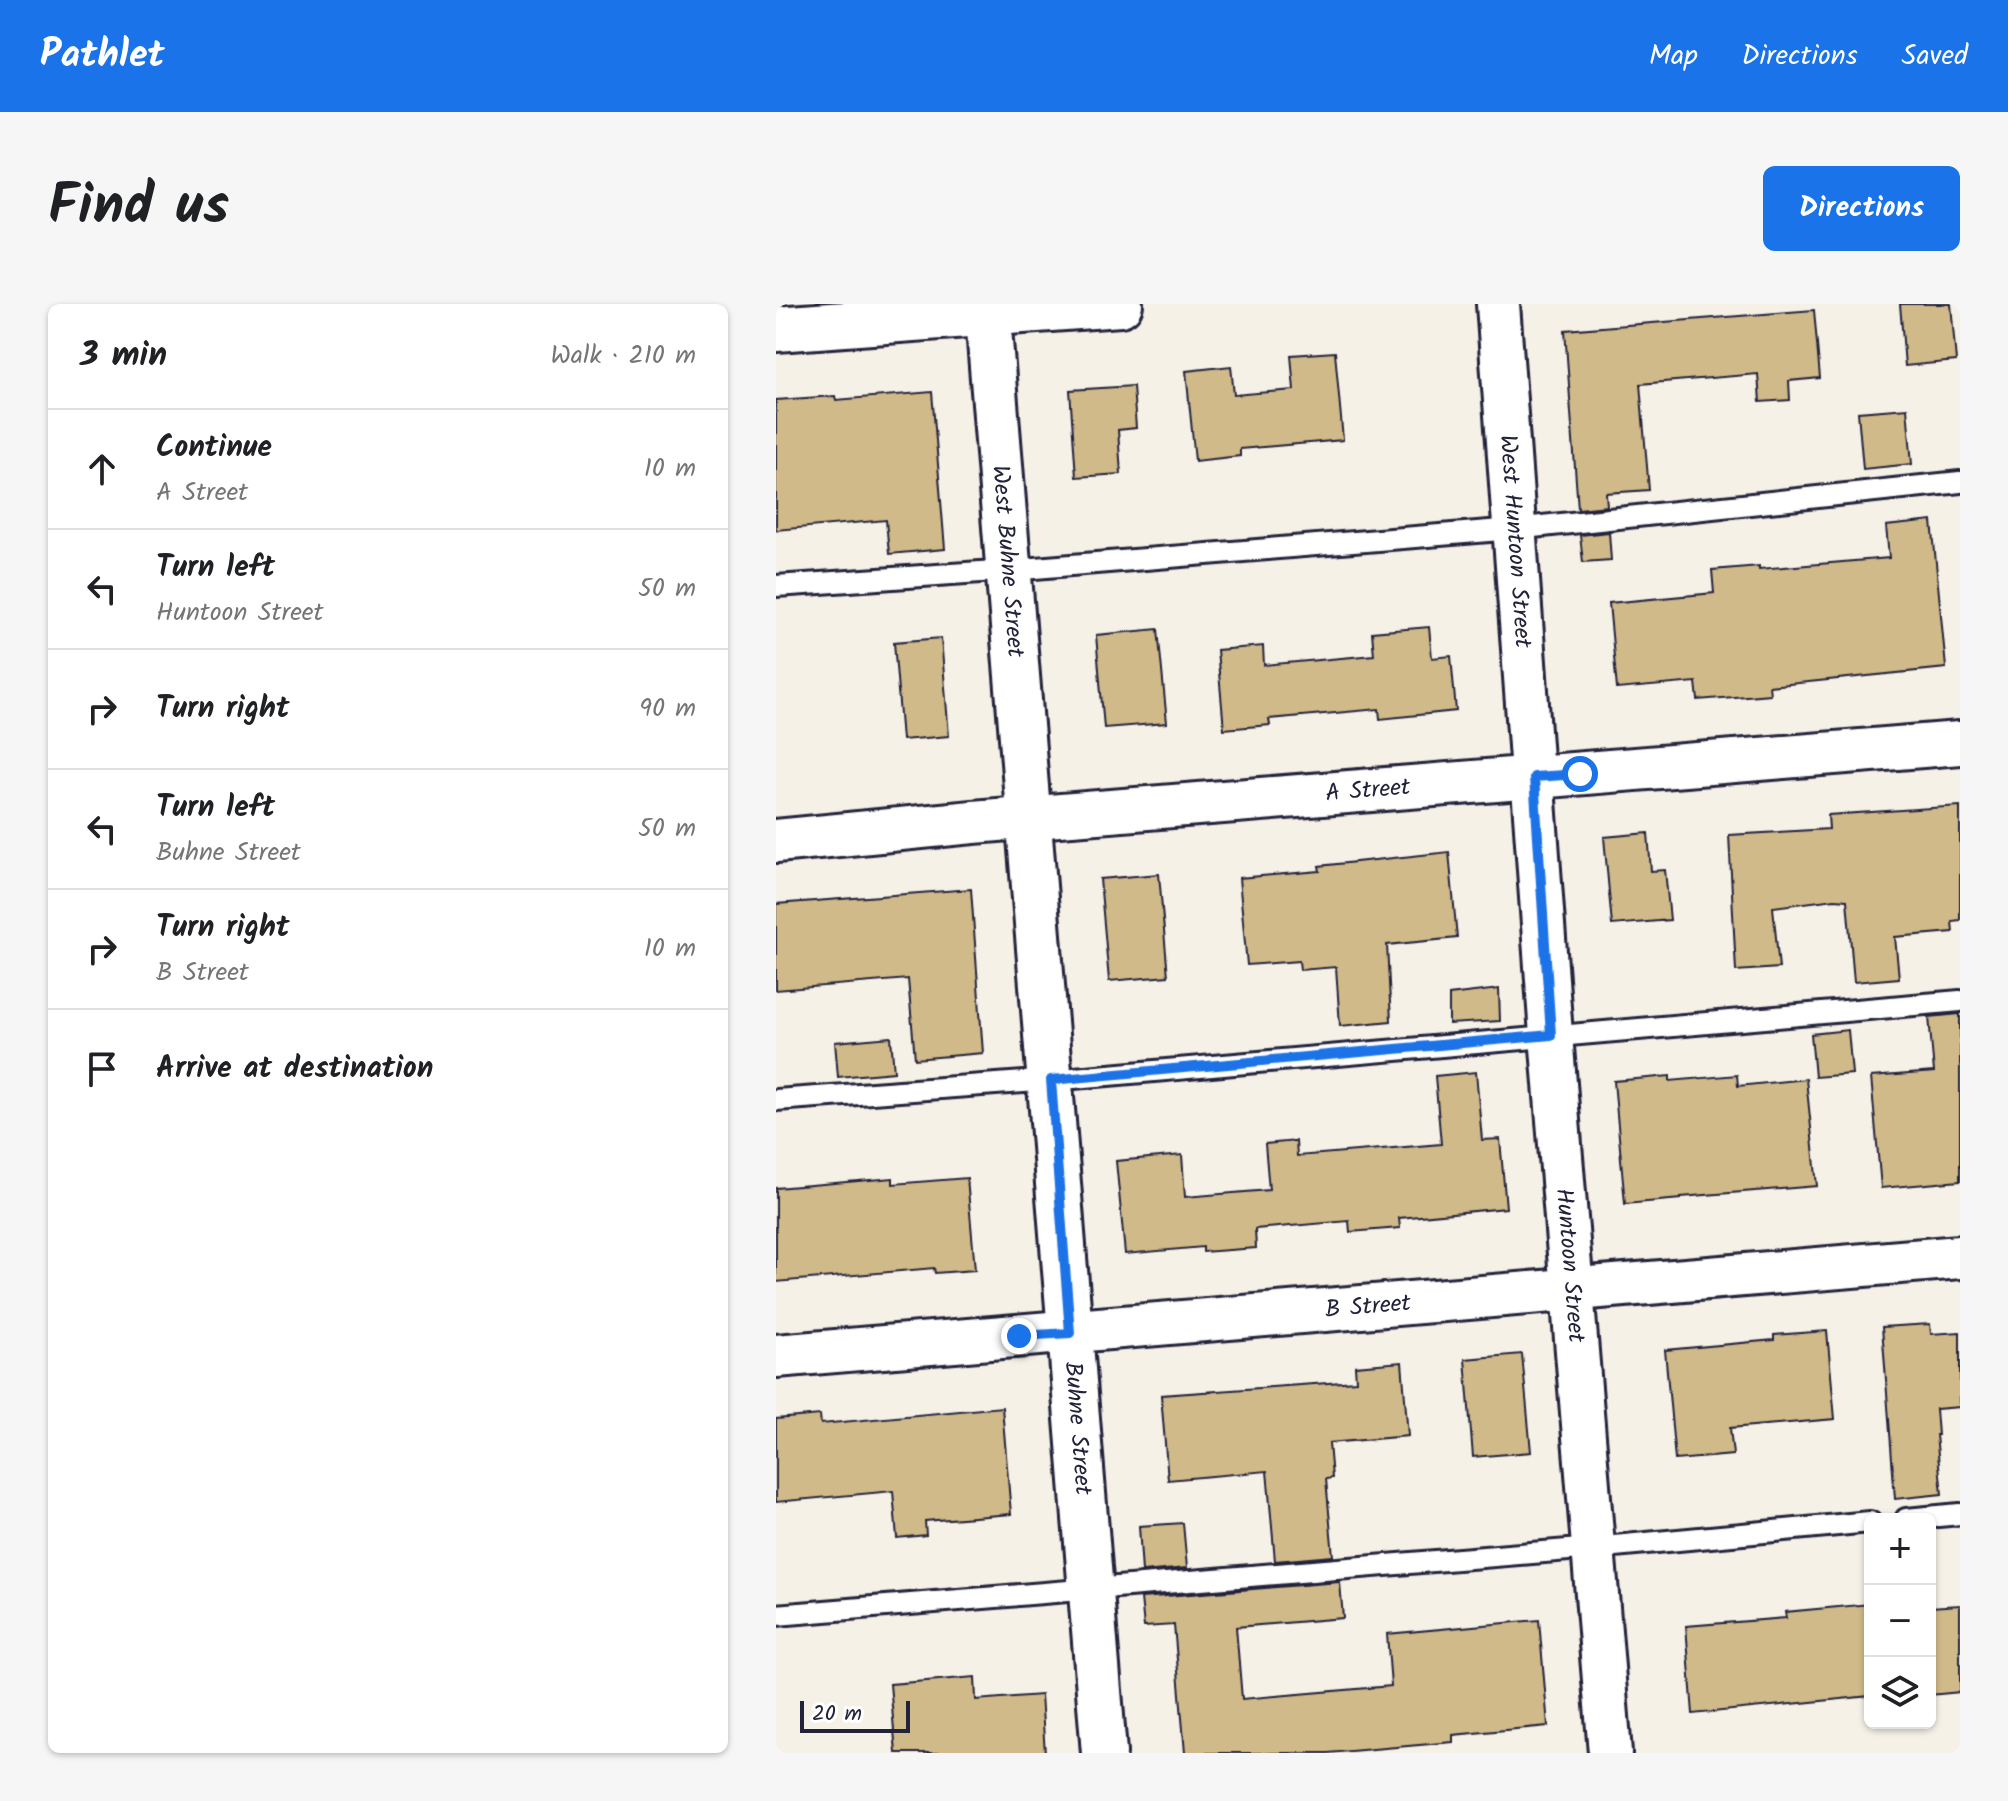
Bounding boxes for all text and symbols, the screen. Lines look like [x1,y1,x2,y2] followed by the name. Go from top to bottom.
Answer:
[40,26,165,86] text: Pathlet
[1649,34,1698,79] text: Map
[1742,34,1858,79] text: Directions
[1902,34,1968,79] text: Saved
[48,163,229,253] text: Find us
[1763,166,1960,251] button: Directions
[80,329,167,383] text: 3 min
[551,335,696,377] text: Walk · 210 m
[156,424,272,472] text: Continue
[1488,433,1542,650] street label: West Huntoon Street
[80,447,124,491] icon: ahead
[644,448,696,490] text: 10 m
[981,464,1035,659] street label: West Buhne Street
[156,472,248,514] text: A Street
[156,544,275,592] text: Turn left
[80,567,124,611] icon: left
[638,568,696,610] text: 50 m
[156,592,324,634] text: Huntoon Street
[156,685,289,733] text: Turn right
[80,687,124,731] icon: right
[639,688,696,730] text: 90 m
[1562,756,1598,792] route start
[1324,768,1413,813] street label: A Street
[156,784,275,832] text: Turn left
[80,807,124,851] icon: left
[638,808,696,850] text: 50 m
[156,832,301,874] text: Buhne Street
[156,904,289,952] text: Turn right
[80,927,124,971] icon: right
[644,928,696,970] text: 10 m
[156,952,249,994] text: B Street
[156,1045,433,1093] text: Arrive at destination
[80,1047,124,1091] icon: arrive
[1544,1187,1596,1345] street label: Huntoon Street
[1324,1283,1413,1330] street label: B Street
[1001,1318,1037,1354] route end
[1053,1360,1103,1497] street label: Buhne Street
[1864,1513,1936,1729] map controls
[1864,1513,1936,1585] button: +
[1864,1585,1936,1657] button: −
[1864,1657,1936,1729] button: layers
[800,1697,910,1733] scale bar
[812,1697,862,1732] text: 20 m

